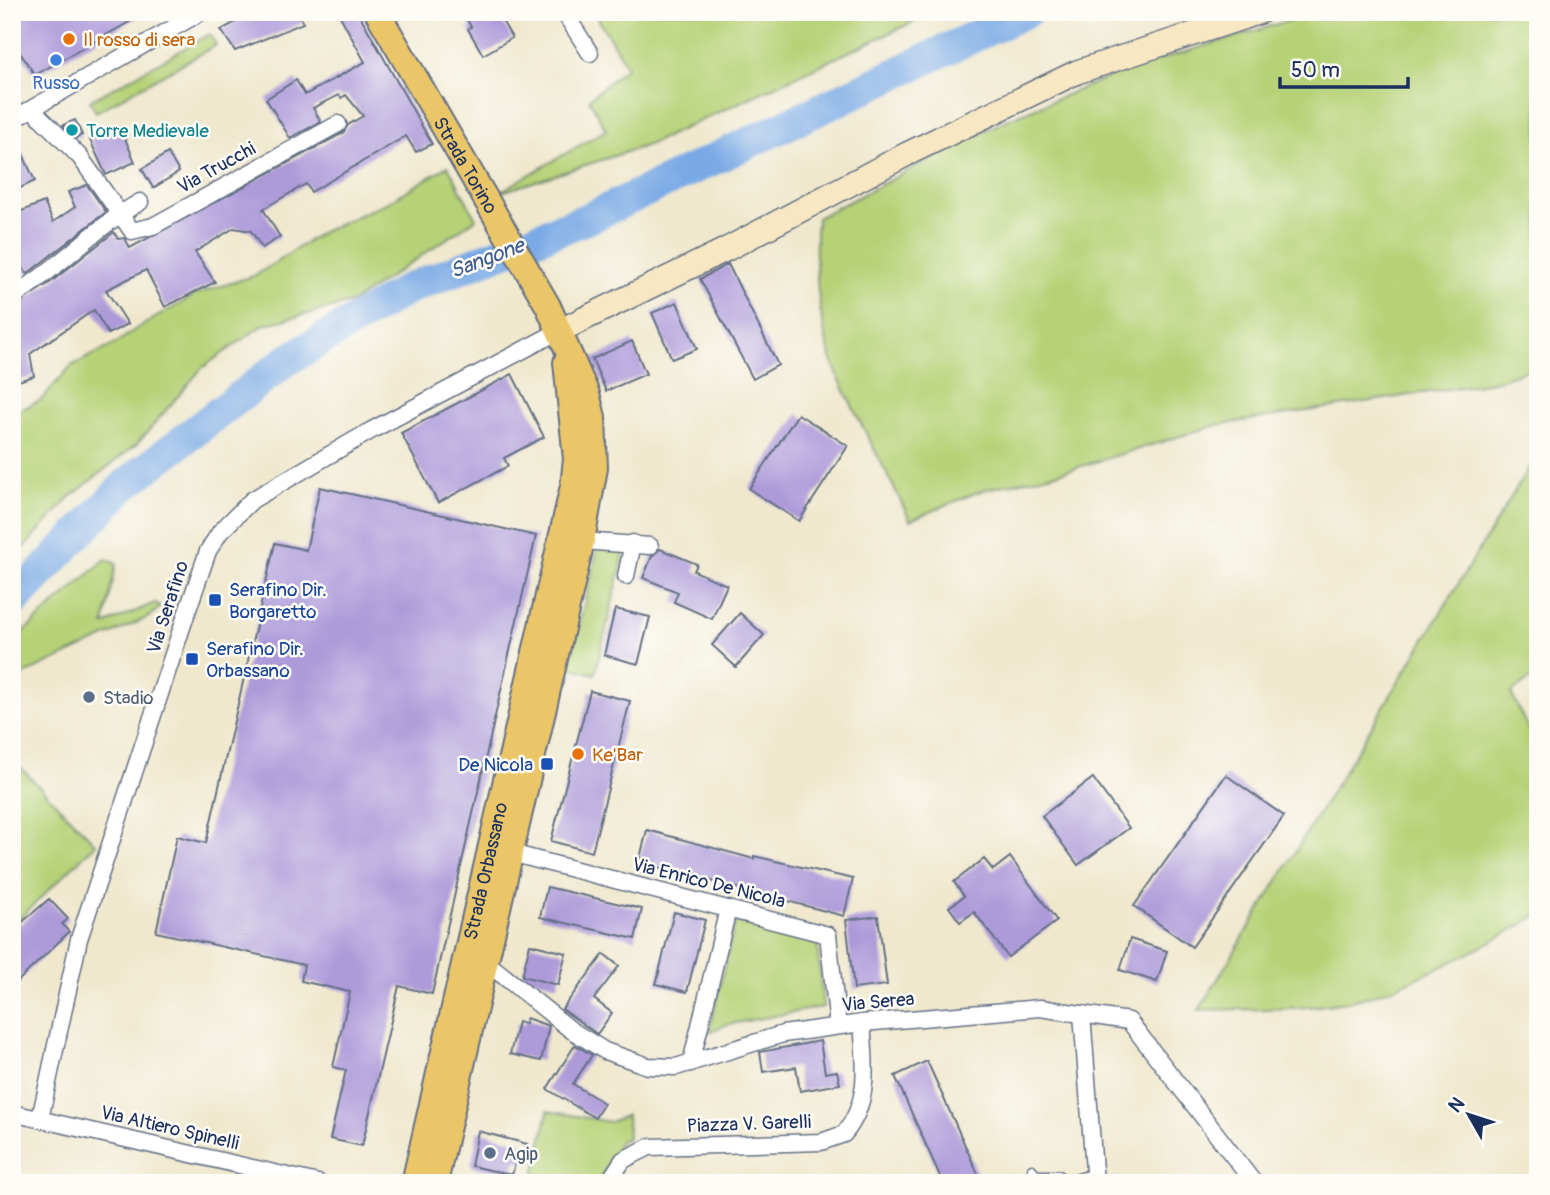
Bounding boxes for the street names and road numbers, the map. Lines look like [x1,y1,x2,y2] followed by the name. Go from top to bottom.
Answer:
[428,113,503,218] street label: Strada Torino
[173,137,260,199] street label: Via Trucchi
[142,558,194,657] street label: Via Serafino
[459,800,513,942] street label: Strada Orbassano
[630,852,788,914] street label: Via Enrico De Nicola
[841,987,916,1017] street label: Via Serea
[98,1100,241,1156] street label: Via Altiero Spinelli
[686,1110,812,1138] street label: Piazza V. Garelli

